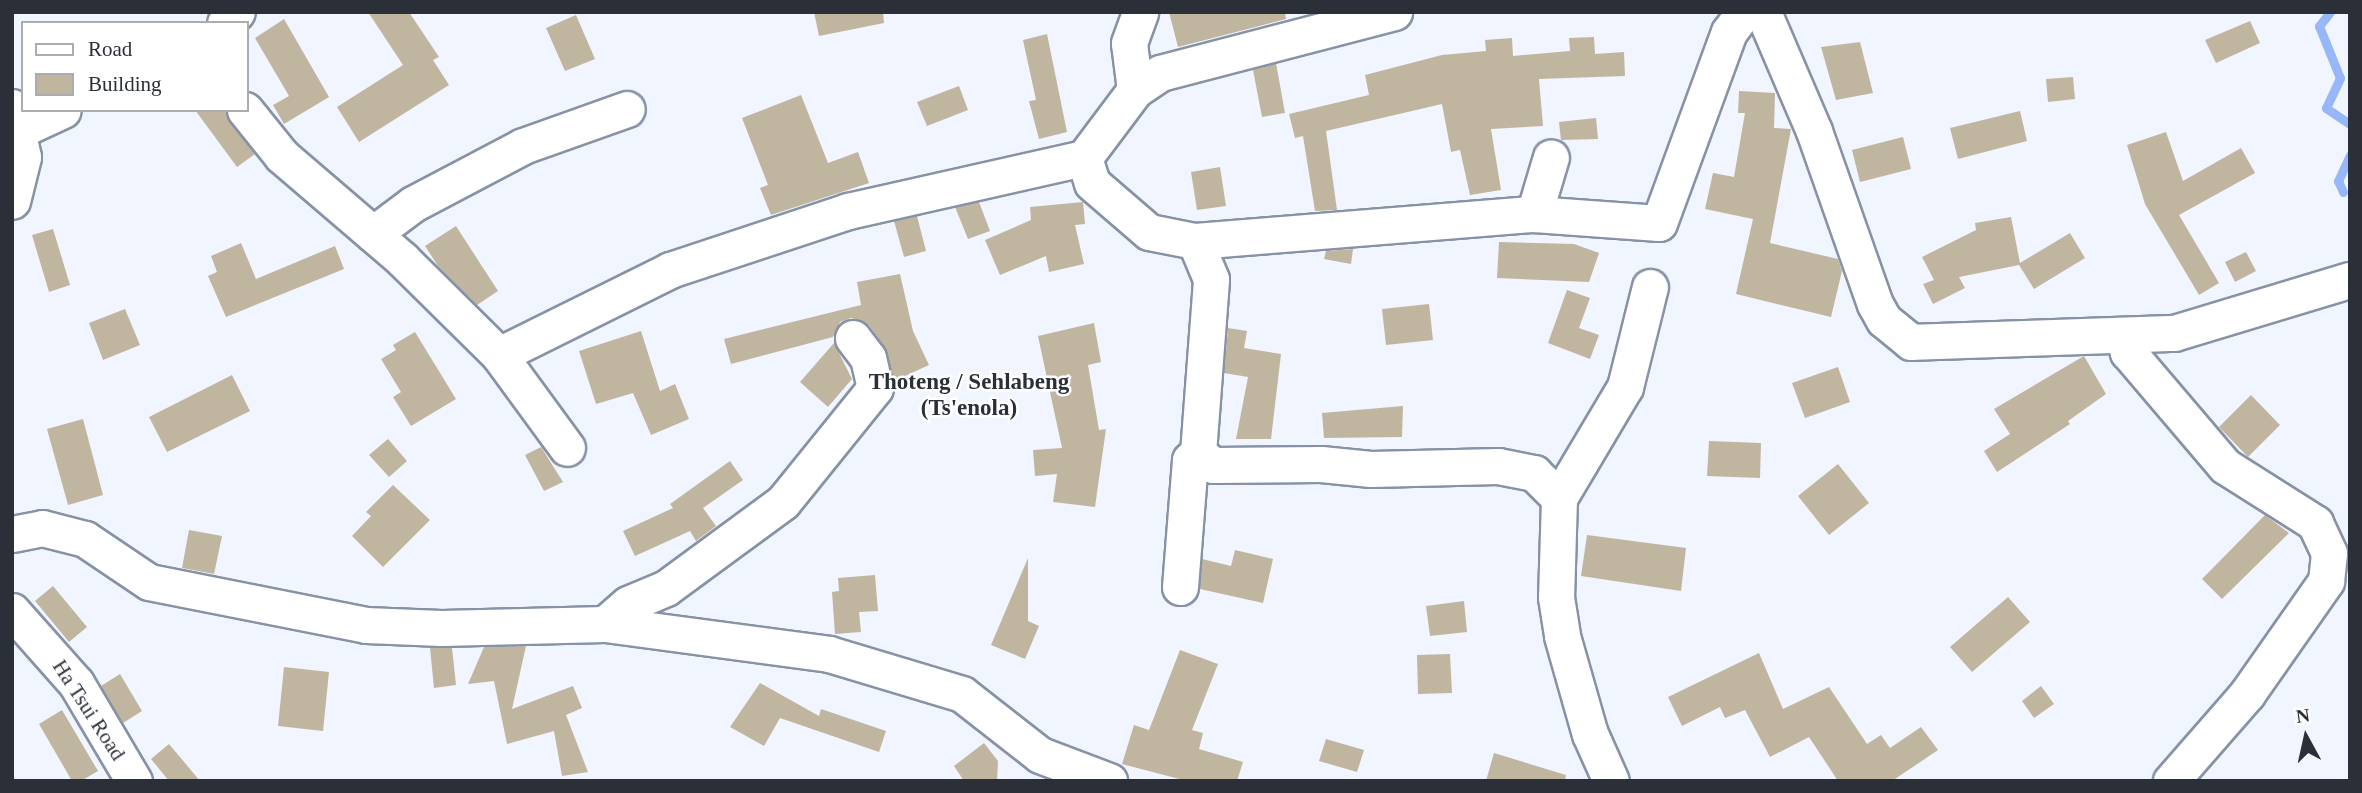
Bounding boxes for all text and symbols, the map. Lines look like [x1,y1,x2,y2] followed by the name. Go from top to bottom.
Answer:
[21,21,248,112] legend
[88,37,132,61] text: Road
[88,72,162,96] text: Building
[869,368,1069,422] district label: Thoteng / Sehlabeng (Ts'enola)
[47,655,131,765] street label: Ha Tsui Road
[2271,702,2341,772] north arrow
[2295,704,2311,727] text: N

